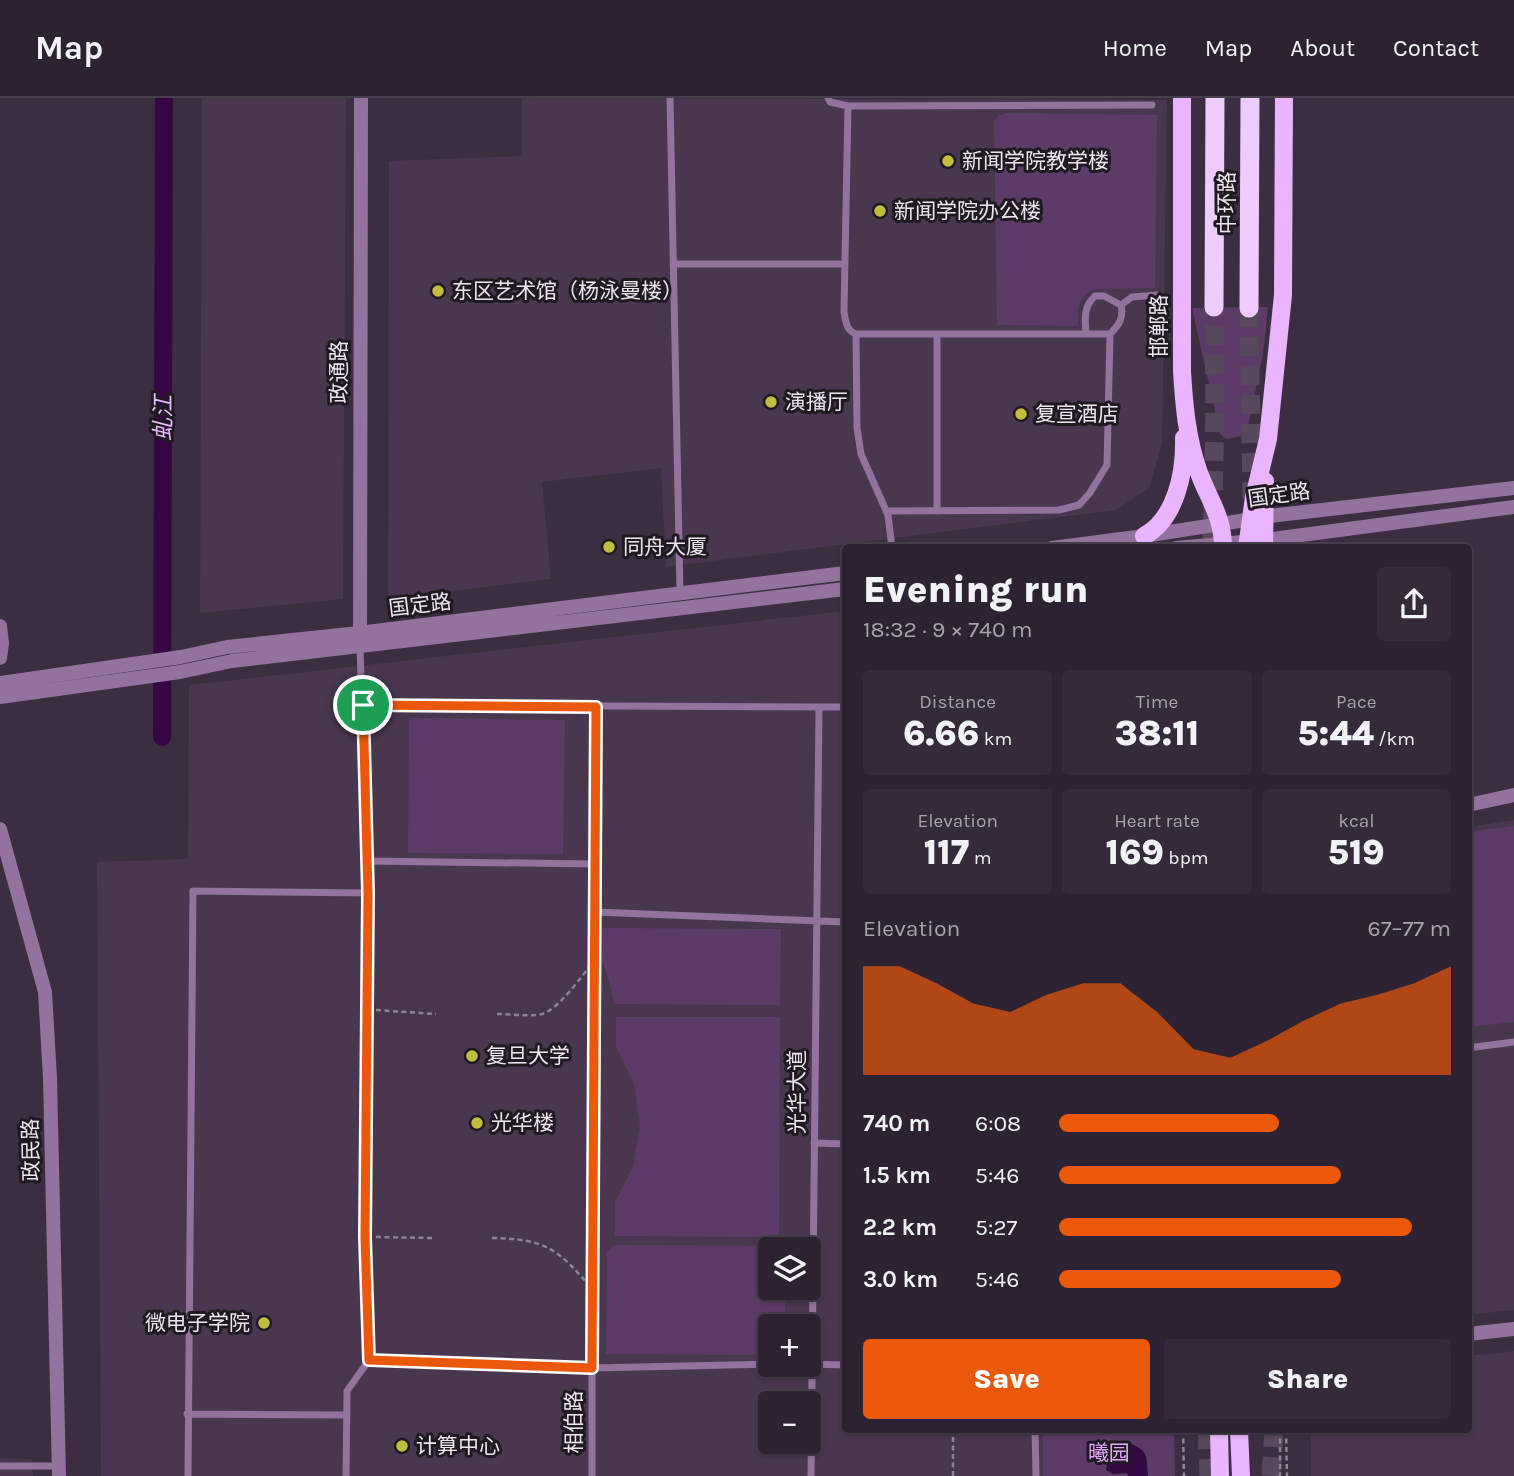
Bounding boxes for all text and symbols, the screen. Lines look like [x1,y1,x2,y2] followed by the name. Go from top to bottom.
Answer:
[35,29,103,67] text: Map
[1103,34,1167,62] text: Home
[1205,34,1252,62] text: Map
[1290,34,1355,62] text: About
[1393,34,1479,62] text: Contact
[962,149,1109,173] place label: 新闻学院教学楼
[940,153,956,169] marker: 新闻学院教学楼
[1215,172,1239,235] street label: 中环路
[894,199,1041,223] place label: 新闻学院办公楼
[872,203,888,219] marker: 新闻学院办公楼
[452,279,683,303] place label: 东区艺术馆（杨泳曼楼）
[430,283,446,299] marker: 东区艺术馆（杨泳曼楼）
[1147,295,1171,358] street label: 邯郸路
[327,341,351,404] street label: 政通路
[785,390,848,414] place label: 演播厅
[150,392,177,441] water label: 虬江
[763,394,779,410] marker: 演播厅
[1035,402,1119,426] place label: 复宣酒店
[1013,406,1029,422] marker: 复宣酒店
[1246,479,1312,511] street label: 国定路
[623,535,707,559] place label: 同舟大厦
[601,539,617,555] marker: 同舟大厦
[863,567,1088,612] text: Evening run
[1377,567,1451,641] button: share
[387,589,453,621] street label: 国定路
[863,616,1033,643] text: 18:32 · 9 × 740 m
[333,675,393,735] pin
[344,686,382,724] icon: arrive
[919,691,996,713] text: Distance
[1136,691,1178,713] text: Time
[1336,691,1377,713] text: Pace
[903,713,979,754] text: 6.66
[1115,713,1199,754] text: 38:11
[1298,713,1374,754] text: 5:44
[979,728,1012,750] text: km
[1374,728,1415,750] text: /km
[917,810,998,832] text: Elevation
[1114,810,1200,832] text: Heart rate
[1338,810,1374,832] text: kcal
[924,832,969,873] text: 117
[1105,832,1164,873] text: 169
[1328,832,1385,873] text: 519
[969,847,991,869] text: m
[1164,847,1209,869] text: bpm
[863,915,960,942] text: Elevation
[1368,915,1451,942] text: 67–77 m
[486,1044,570,1068] place label: 复旦大学
[464,1048,480,1064] marker: 复旦大学
[785,1050,809,1134] street label: 光华大道
[863,1110,930,1137] text: 740 m
[975,1110,1021,1137] text: 6:08
[491,1111,554,1135] place label: 光华楼
[469,1115,485,1131] marker: 光华楼
[18,1118,44,1182] street label: 政民路
[863,1162,931,1189] text: 1.5 km
[975,1162,1019,1189] text: 5:46
[863,1214,937,1241] text: 2.2 km
[975,1214,1017,1241] text: 5:27
[758,1237,821,1454] map controls
[758,1237,821,1300] button: layers
[863,1266,938,1293] text: 3.0 km
[975,1266,1019,1293] text: 5:46
[145,1311,250,1335] place label: 微电子学院
[758,1314,821,1377] button: +
[256,1315,272,1331] marker: 微电子学院
[863,1339,1150,1419] button: Save
[1164,1339,1451,1419] button: Share
[562,1391,586,1454] street label: 相伯路
[758,1391,821,1454] button: −
[416,1434,500,1458] place label: 计算中心
[394,1438,410,1454] marker: 计算中心
[1088,1441,1130,1465] park label: 曦园

